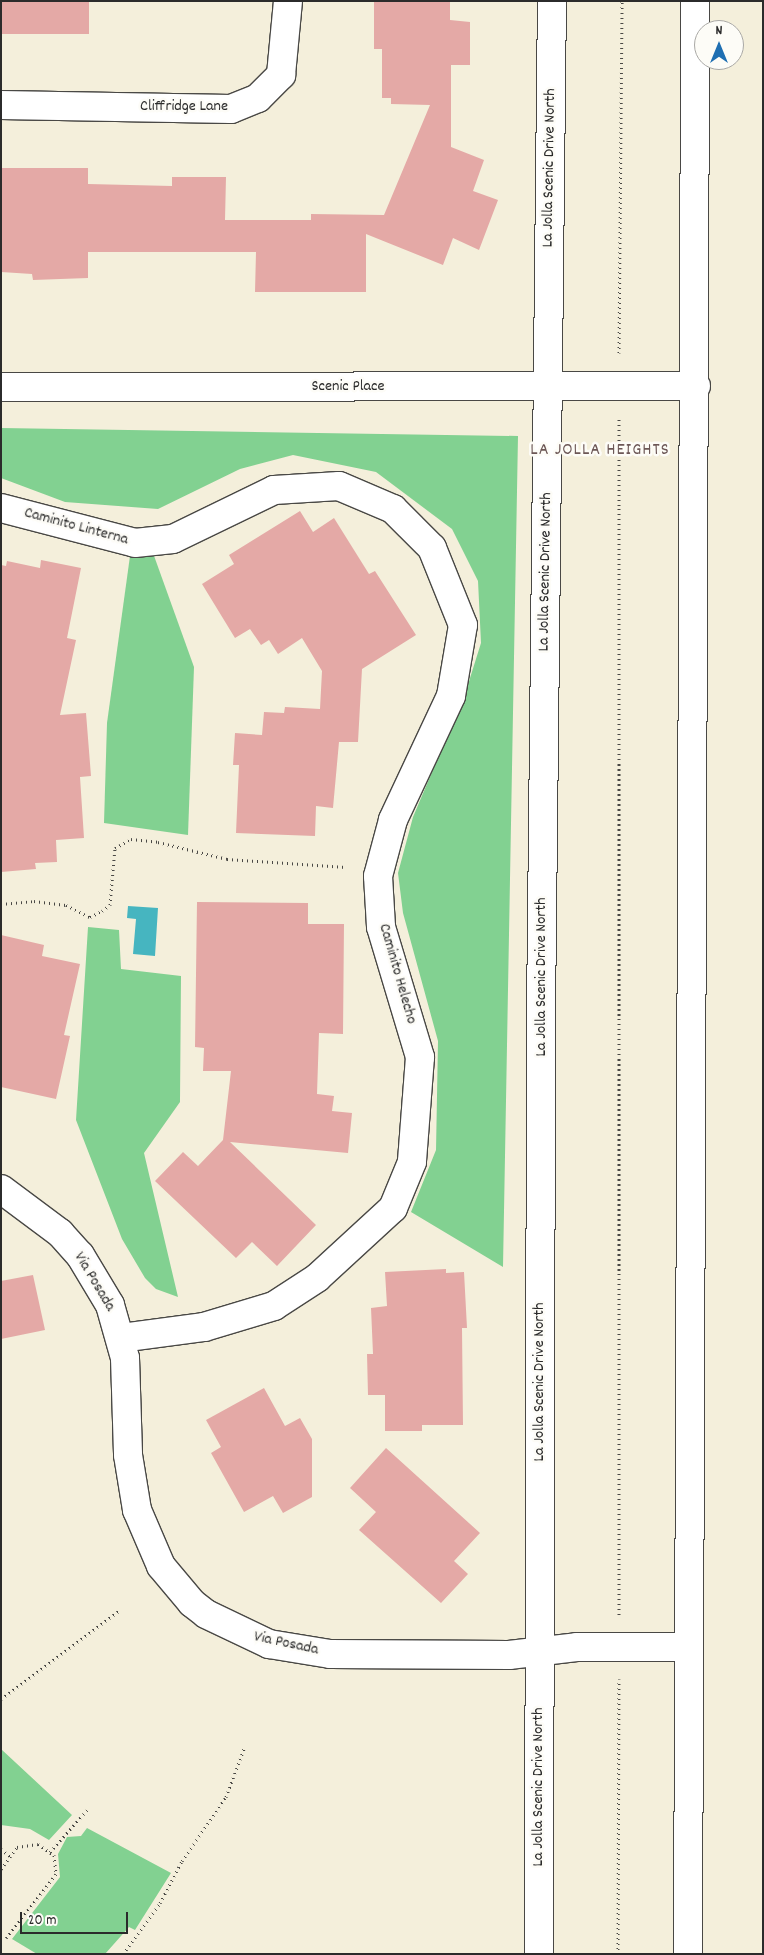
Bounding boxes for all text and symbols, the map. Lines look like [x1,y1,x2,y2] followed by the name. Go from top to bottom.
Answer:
[694,20,744,70] north arrow
[716,21,722,41] text: N
[539,88,561,248] street label: La Jolla Scenic Drive North
[140,97,228,117] street label: Cliffridge Lane
[312,377,384,397] street label: Scenic Place
[528,440,672,462] district label: LA JOLLA HEIGHTS
[535,492,557,652] street label: La Jolla Scenic Drive North
[22,504,130,550] street label: Caminito Linterna
[532,897,552,1057] street label: La Jolla Scenic Drive North
[374,922,420,1026] street label: Caminito Helecho
[69,1249,119,1315] street label: Via Posada
[530,1302,550,1462] street label: La Jolla Scenic Drive North
[252,1628,320,1660] street label: Via Posada
[529,1707,549,1867] street label: La Jolla Scenic Drive North
[22,1902,130,1934] scale bar
[28,1910,56,1932] text: 20 m

